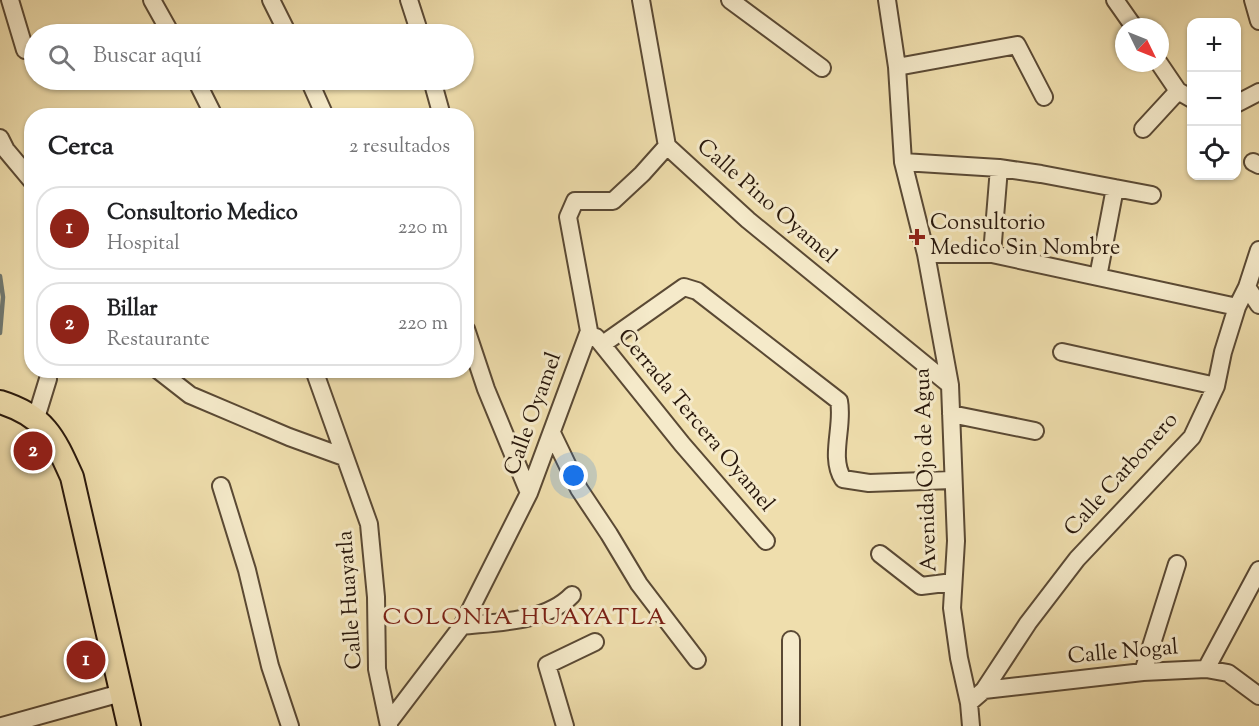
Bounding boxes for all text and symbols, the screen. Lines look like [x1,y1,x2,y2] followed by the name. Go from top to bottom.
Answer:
[1115,18,1169,72] north arrow
[1187,18,1241,180] map controls
[1187,18,1241,72] button: +
[24,24,474,90] search box
[45,41,78,74] icon: search
[93,41,202,73] text: Buscar aquí
[1187,72,1241,126] button: −
[1187,126,1241,180] button: locate
[48,129,114,166] text: Cerca
[689,132,843,272] street label: Calle Pino Oyamel
[349,133,450,162] text: 2 resultados
[107,198,298,230] text: Consultorio Medico
[930,208,1120,265] place label: Consultorio Medico Sin Nombre
[66,214,73,243] text: 1
[398,214,448,243] text: 220 m
[908,228,926,246] marker: Consultorio Medico Sin Nombre
[107,230,180,259] text: Hospital
[107,294,157,326] text: Billar
[65,310,74,339] text: 2
[398,310,448,339] text: 220 m
[609,322,781,520] street label: Cerrada Tercera Oyamel
[107,326,210,355] text: Restaurante
[497,348,571,480] street label: Calle Oyamel
[907,368,947,572] street label: Avenida Ojo de Agua
[1057,406,1187,544] street label: Calle Carbonero
[14,428,52,474] pin: 2
[559,461,588,490] your location
[330,529,372,671] street label: Calle Huayatla
[382,601,668,635] district label: COLONIA HUAYATLA
[1066,632,1180,674] street label: Calle Nogal
[66,638,106,682] pin: 1

